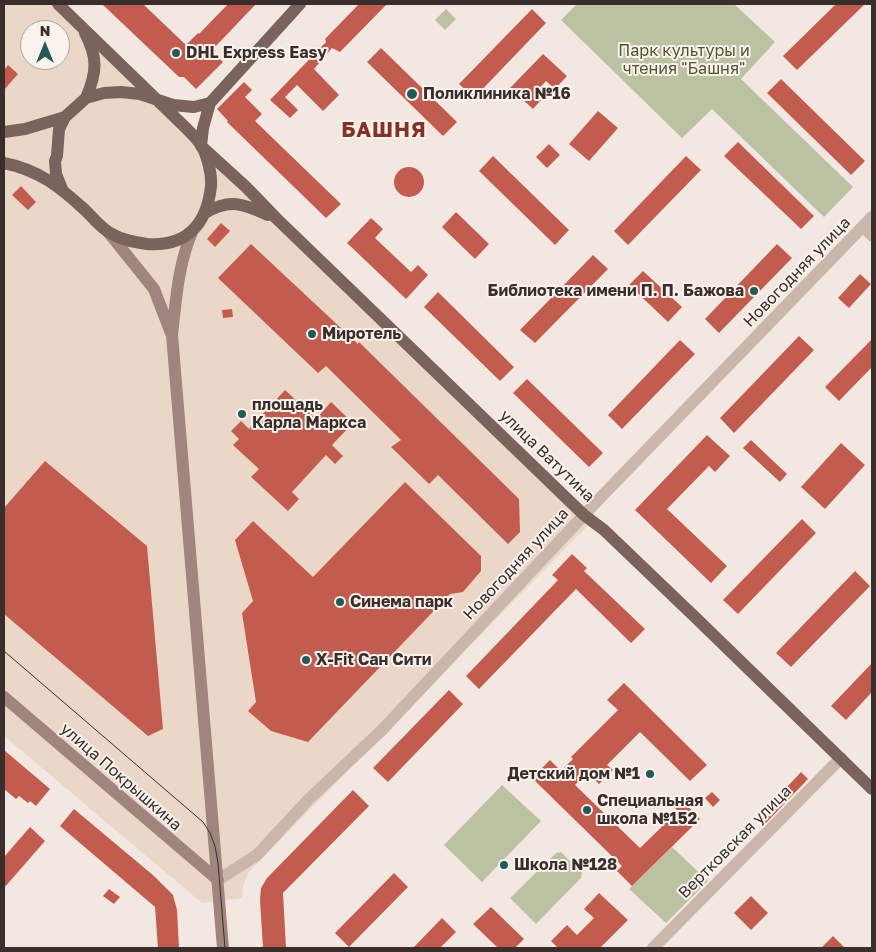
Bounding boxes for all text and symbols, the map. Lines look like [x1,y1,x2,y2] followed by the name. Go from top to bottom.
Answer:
[20,20,70,70] north arrow
[40,22,50,39] text: N
[618,41,750,79] park label: Парк культуры и чтения "Башня"
[186,43,327,63] place label: DHL Express Easy
[170,47,182,59] marker: DHL Express Easy
[423,84,571,104] place label: Поликлиника №16
[405,87,419,101] marker: Поликлиника №16
[341,117,427,143] district label: БАШНЯ
[740,213,854,331] street label: Новогодняя улица
[488,281,744,301] place label: Библиотека имени П. П. Бажова
[748,285,760,297] marker: Библиотека имени П. П. Бажова
[322,324,401,344] place label: Миротель
[306,328,318,340] marker: Миротель
[252,395,366,433] place label: площадь Карла Маркса
[496,406,598,506] street label: улица Ватутина
[236,408,248,420] marker: площадь Карла Маркса
[459,504,573,624] street label: Новогодняя улица
[350,592,453,612] place label: Синема парк
[334,596,346,608] marker: Синема парк
[316,650,432,670] place label: X-Fit Сан Сити
[300,654,312,666] marker: X-Fit Сан Сити
[57,719,185,835] street label: улица Покрышкина
[508,764,640,784] place label: Детский дом №1
[644,768,656,780] marker: Детский дом №1
[675,782,795,902] street label: Вертковская улица
[597,791,703,829] place label: Специальная школа №152
[581,804,593,816] marker: Специальная школа №152
[514,855,617,875] place label: Школа №128
[498,859,510,871] marker: Школа №128

